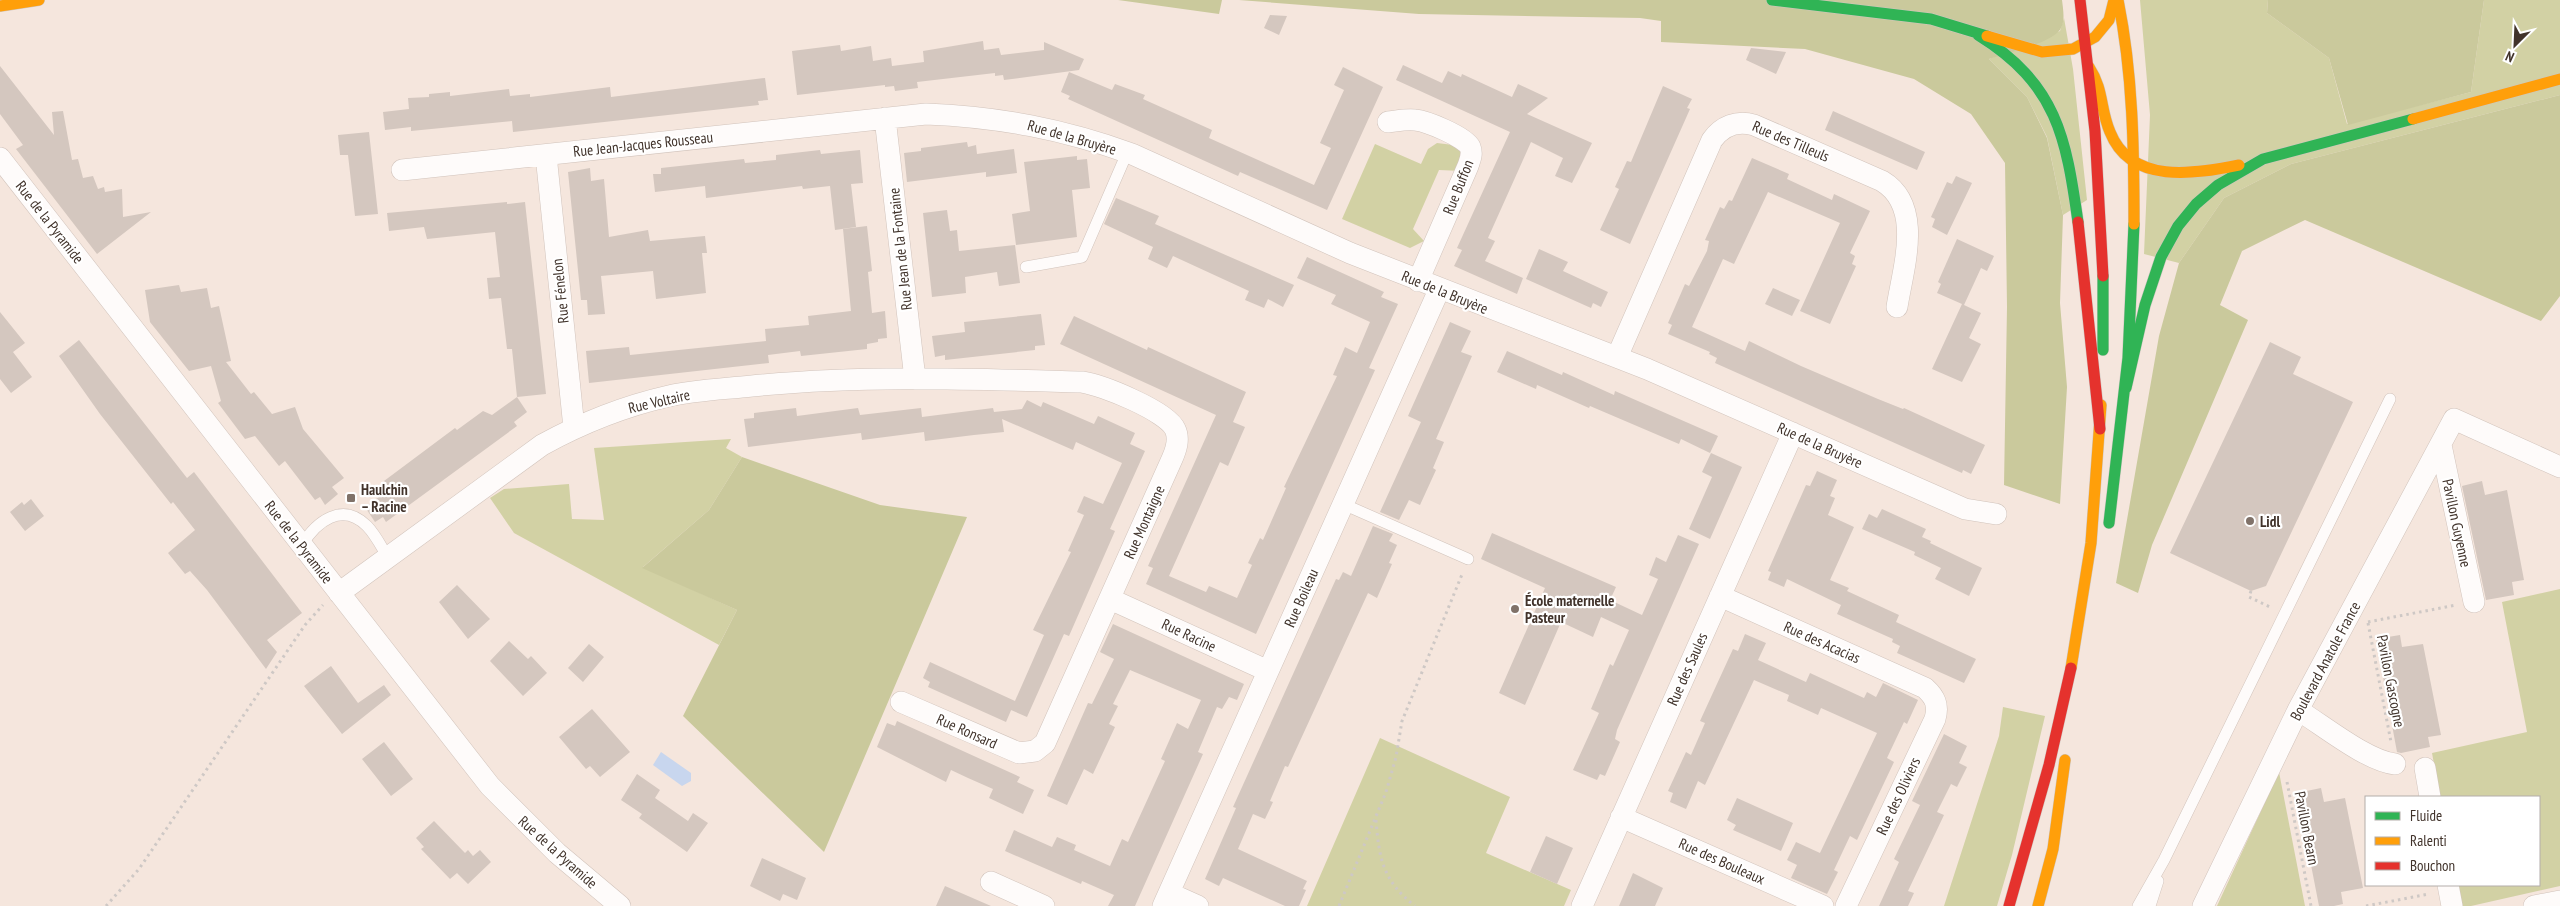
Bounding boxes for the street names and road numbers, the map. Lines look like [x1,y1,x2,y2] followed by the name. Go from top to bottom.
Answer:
[1025,115,1119,159] street label: Rue de la Bruyère
[1750,116,1832,166] street label: Rue des Tilleuls
[572,127,714,161] street label: Rue Jean-Jacques Rousseau
[1438,157,1478,217] street label: Rue Buffon
[12,177,88,267] street label: Rue de la Pyramide
[884,187,916,311] street label: Rue Jean de la Fontaine
[547,258,573,324] street label: Rue Fénelon
[1399,266,1491,318] street label: Rue de la Bruyère
[626,385,692,417] street label: Rue Voltaire
[1774,418,1866,472] street label: Rue de la Bruyère
[2438,477,2476,569] street label: Pavillon Guyenne
[1119,482,1169,562] street label: Rue Montaigne
[261,497,337,587] street label: Rue de la Pyramide
[1280,566,1322,630] street label: Rue Boileau
[2286,598,2364,724] street label: Boulevard Anatole France
[1159,614,1219,656] street label: Rue Racine
[1781,617,1863,667] street label: Rue des Acacias
[1663,630,1711,708] street label: Rue des Saules
[2373,633,2409,729] street label: Pavillon Gascogne
[934,709,1000,753] street label: Rue Ronsard
[1872,754,1924,838] street label: Rue des Oliviers
[2291,790,2323,866] street label: Pavillon Bearn
[515,812,601,892] street label: Rue de la Pyramide
[1676,834,1768,888] street label: Rue des Bouleaux

